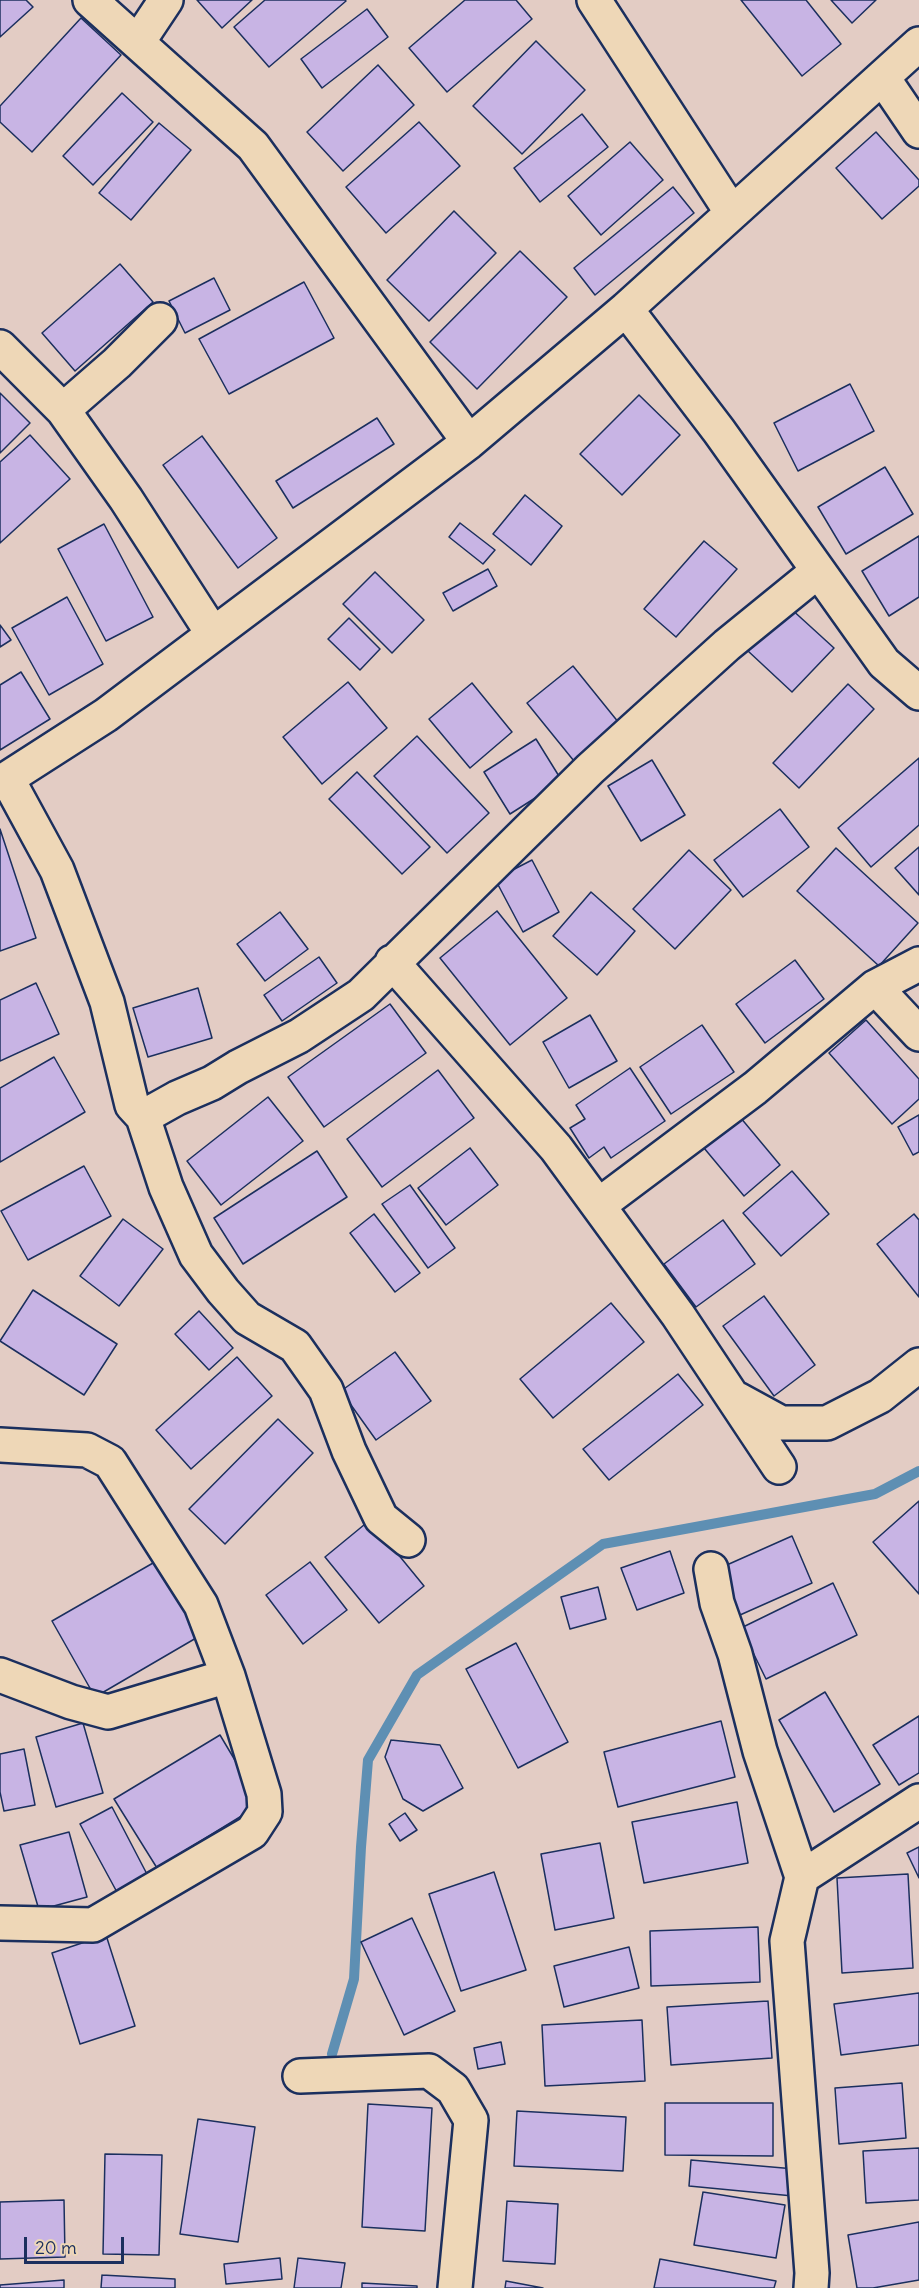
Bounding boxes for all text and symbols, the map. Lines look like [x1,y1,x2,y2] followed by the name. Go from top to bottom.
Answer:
[27,2225,128,2263] scale bar
[35,2236,77,2259] text: 20 m

